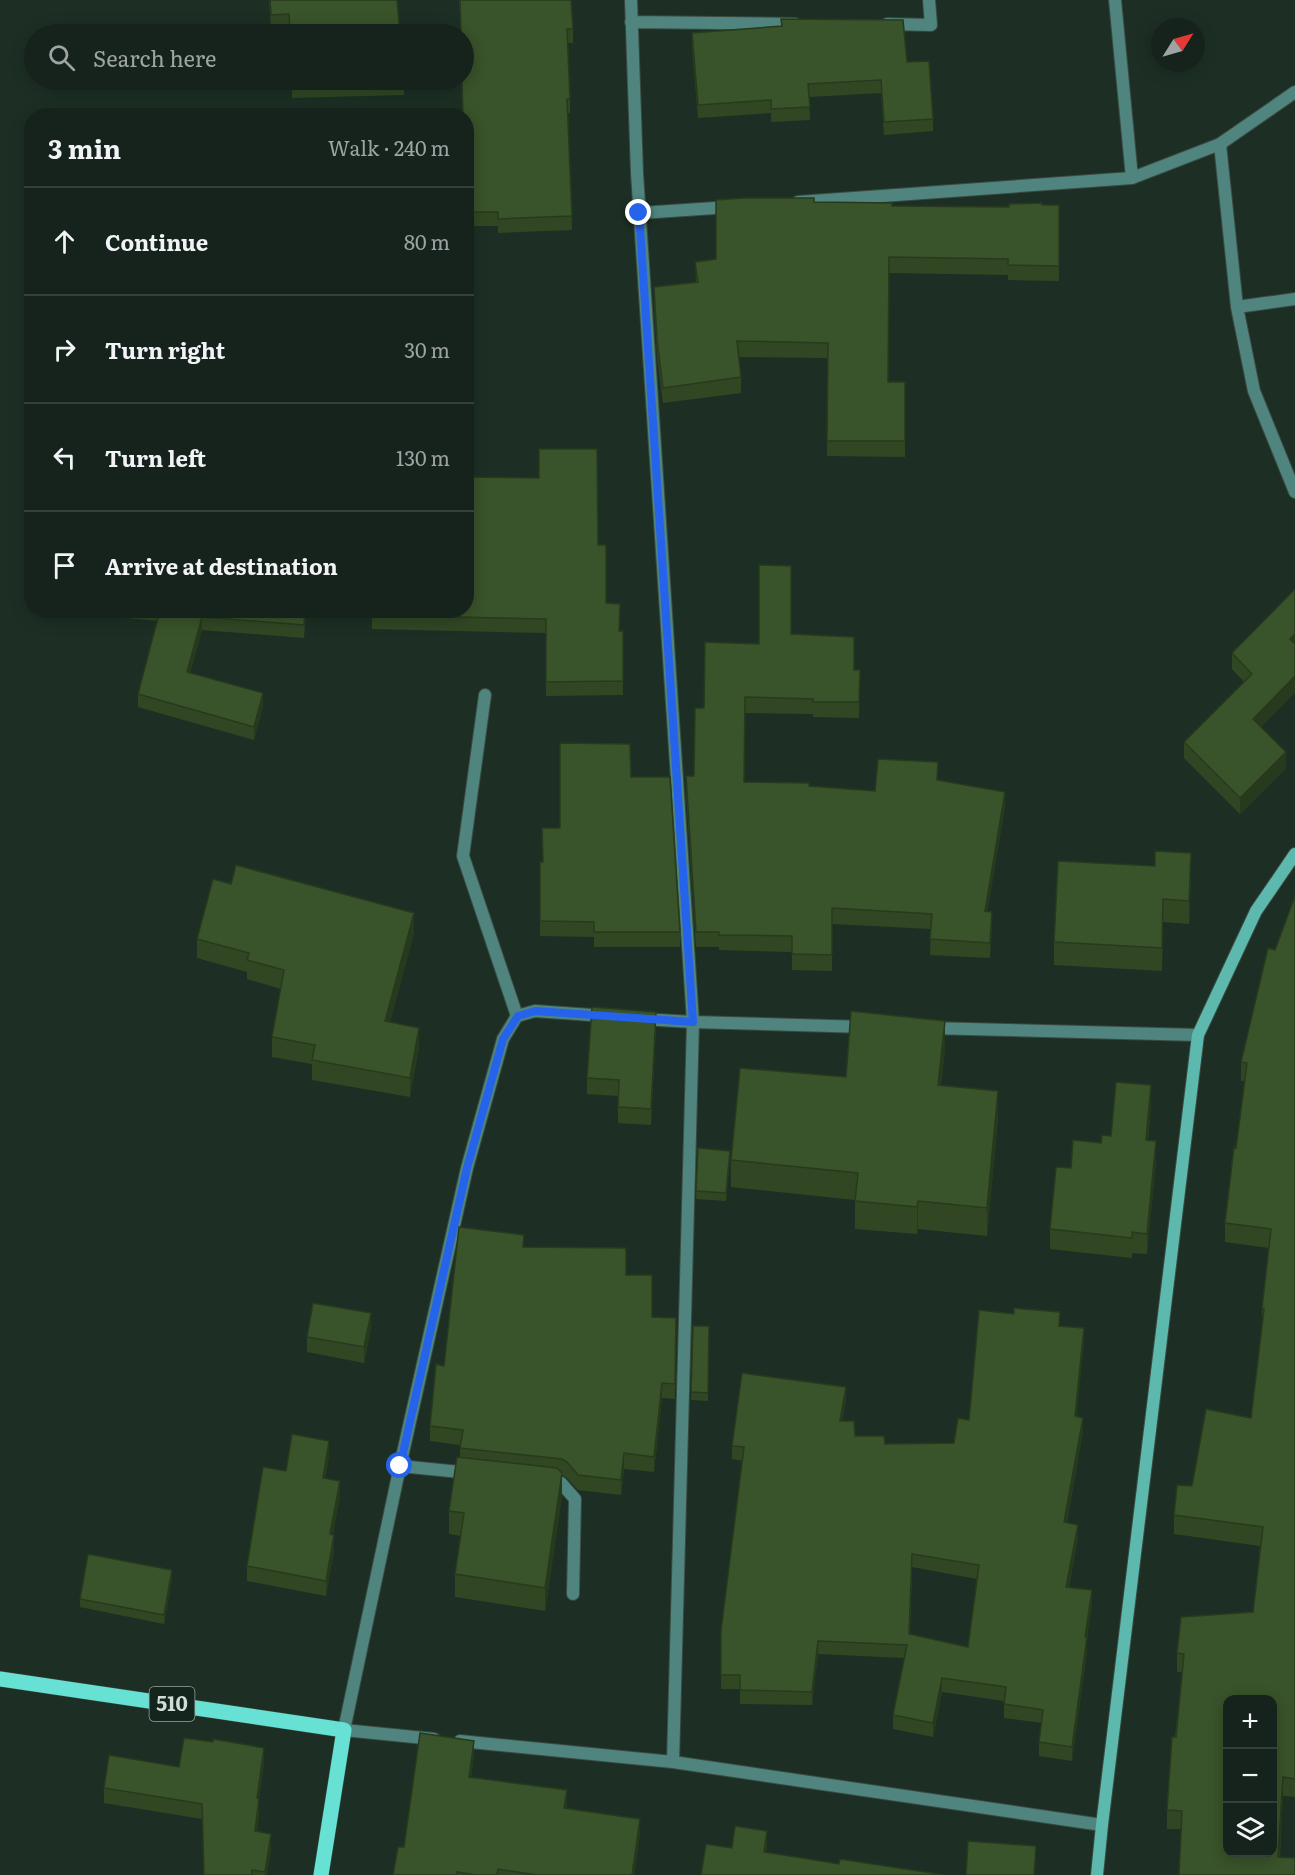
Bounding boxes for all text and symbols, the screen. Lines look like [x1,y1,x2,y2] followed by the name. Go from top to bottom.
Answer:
[1151,18,1205,72] north arrow
[24,24,474,90] search box
[45,41,78,74] icon: search
[93,41,216,74] text: Search here
[48,128,121,167] text: 3 min
[328,132,450,162] text: Walk · 240 m
[625,199,651,225] route end
[48,225,81,258] icon: ahead
[105,225,208,258] text: Continue
[404,226,450,256] text: 80 m
[48,333,81,366] icon: right
[105,333,225,366] text: Turn right
[404,334,450,364] text: 30 m
[48,441,81,474] icon: left
[105,441,206,474] text: Turn left
[396,442,450,472] text: 130 m
[48,549,81,582] icon: arrive
[105,549,338,582] text: Arrive at destination
[386,1452,412,1478] route start
[150,1687,195,1721] road number: 510
[1223,1695,1277,1857] map controls
[1223,1695,1277,1749] button: +
[1223,1749,1277,1803] button: −
[1223,1803,1277,1857] button: layers

